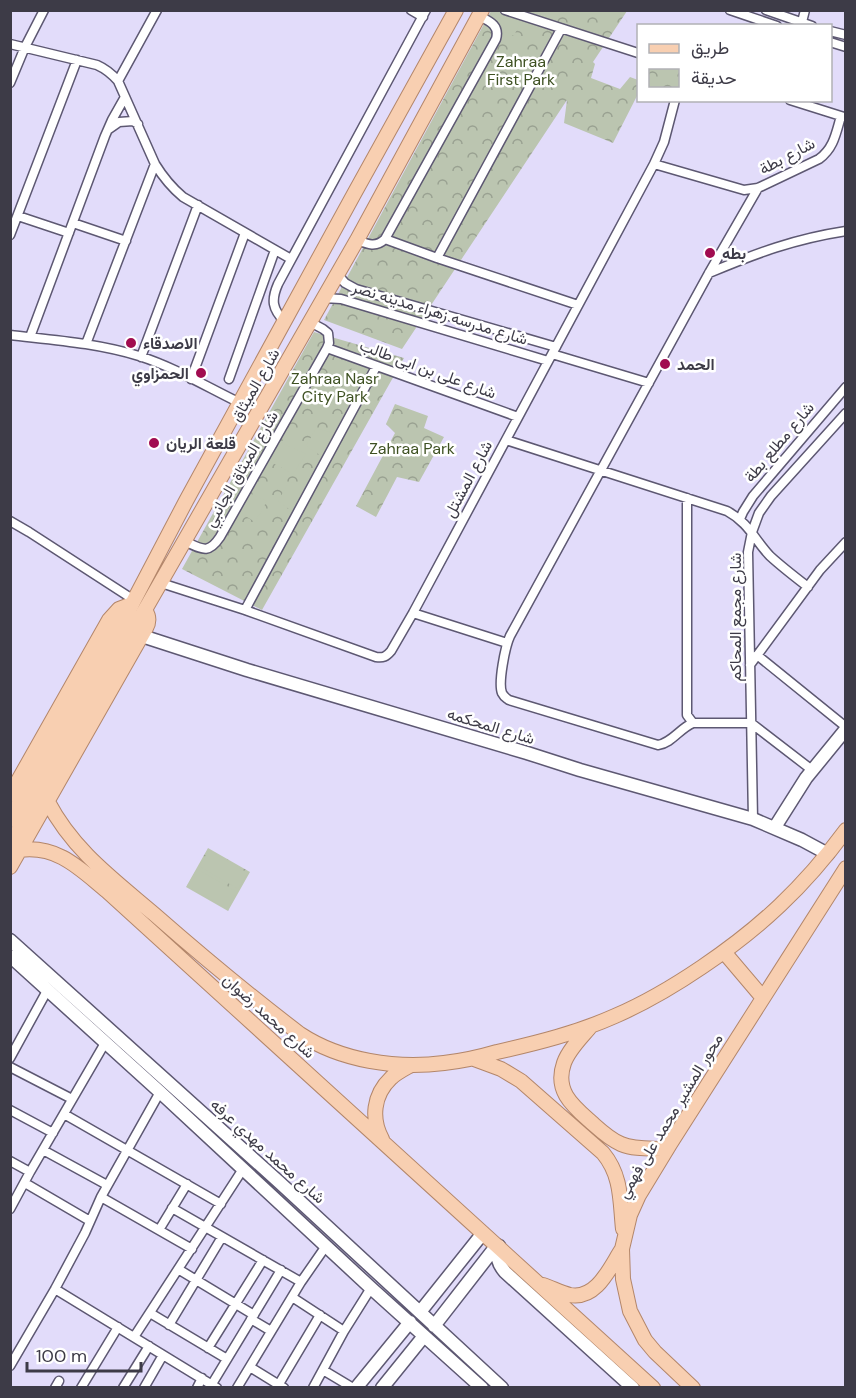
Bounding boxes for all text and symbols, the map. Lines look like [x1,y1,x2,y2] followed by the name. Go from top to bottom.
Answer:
[637,24,832,102] legend
[691,36,729,60] text: طريق
[487,51,555,90] park label: Zahraa First Park
[691,66,737,90] text: حديقة
[755,133,819,180] street label: شارع بطة
[722,243,746,264] place label: بطه
[703,246,717,260] marker: بطه
[349,276,530,351] street label: شارع مدرسه زهراء مدينه نصر
[143,333,198,354] place label: الاصدقاء
[357,335,499,404] street label: شارع على بن ابى طالب
[124,336,138,350] marker: الاصدقاء
[226,345,285,426] street label: شارع الميثاق
[677,354,715,375] place label: الحمد
[658,357,672,371] marker: الحمد
[132,363,189,387] place label: الحمزاوي
[194,366,208,380] marker: الحمزاوي
[291,368,379,407] park label: Zahraa Nasr City Park
[739,398,819,487] street label: شارع مطلع بطة
[199,407,285,532] street label: شارع الميثاق الجانبي
[166,433,236,454] place label: قلعة الريان
[147,436,161,450] marker: قلعة الريان
[439,437,498,522] street label: شارع المشتل
[369,438,455,459] park label: Zahraa Park
[725,553,747,681] street label: شارع مجمع المحاكم
[444,703,537,750] street label: شارع المحكمه
[218,969,320,1064] street label: شارع محمد رضوان
[612,1030,730,1204] street label: محور المشير محمد على فهمي
[204,1094,330,1210] street label: شارع محمد مهدي عرفه
[27,1335,141,1373] scale bar
[36,1344,87,1368] text: 100 m

